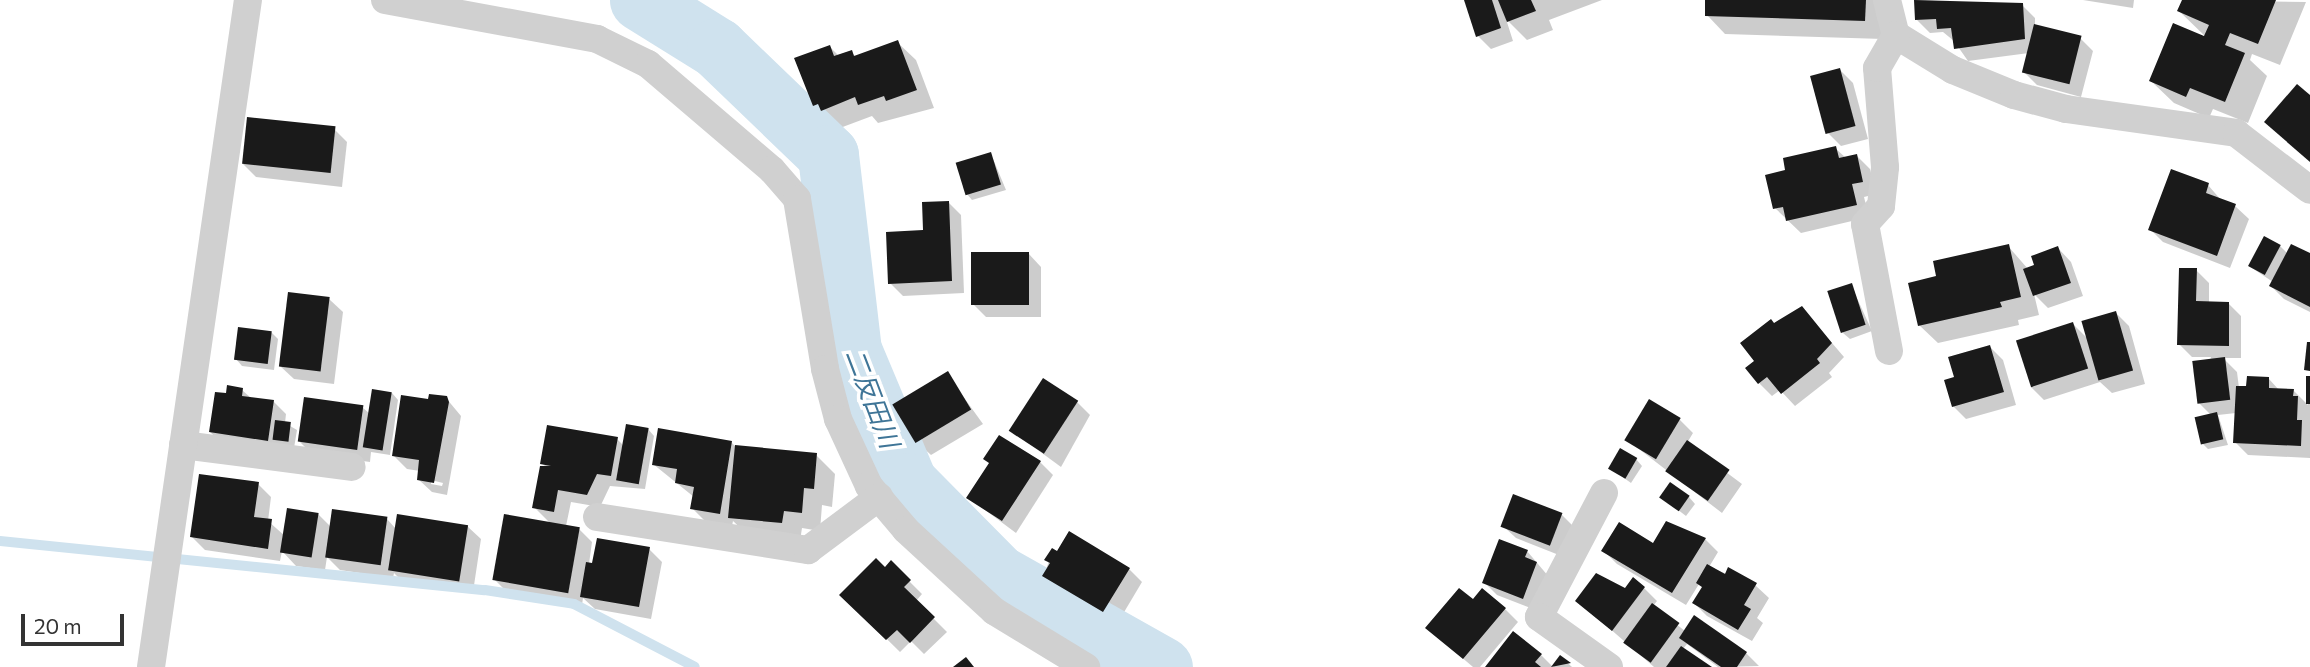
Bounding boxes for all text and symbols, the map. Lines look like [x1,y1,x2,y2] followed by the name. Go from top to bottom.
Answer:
[840,344,906,452] water label: 二反田川
[24,600,128,644] scale bar
[34,613,82,638] text: 20 m

